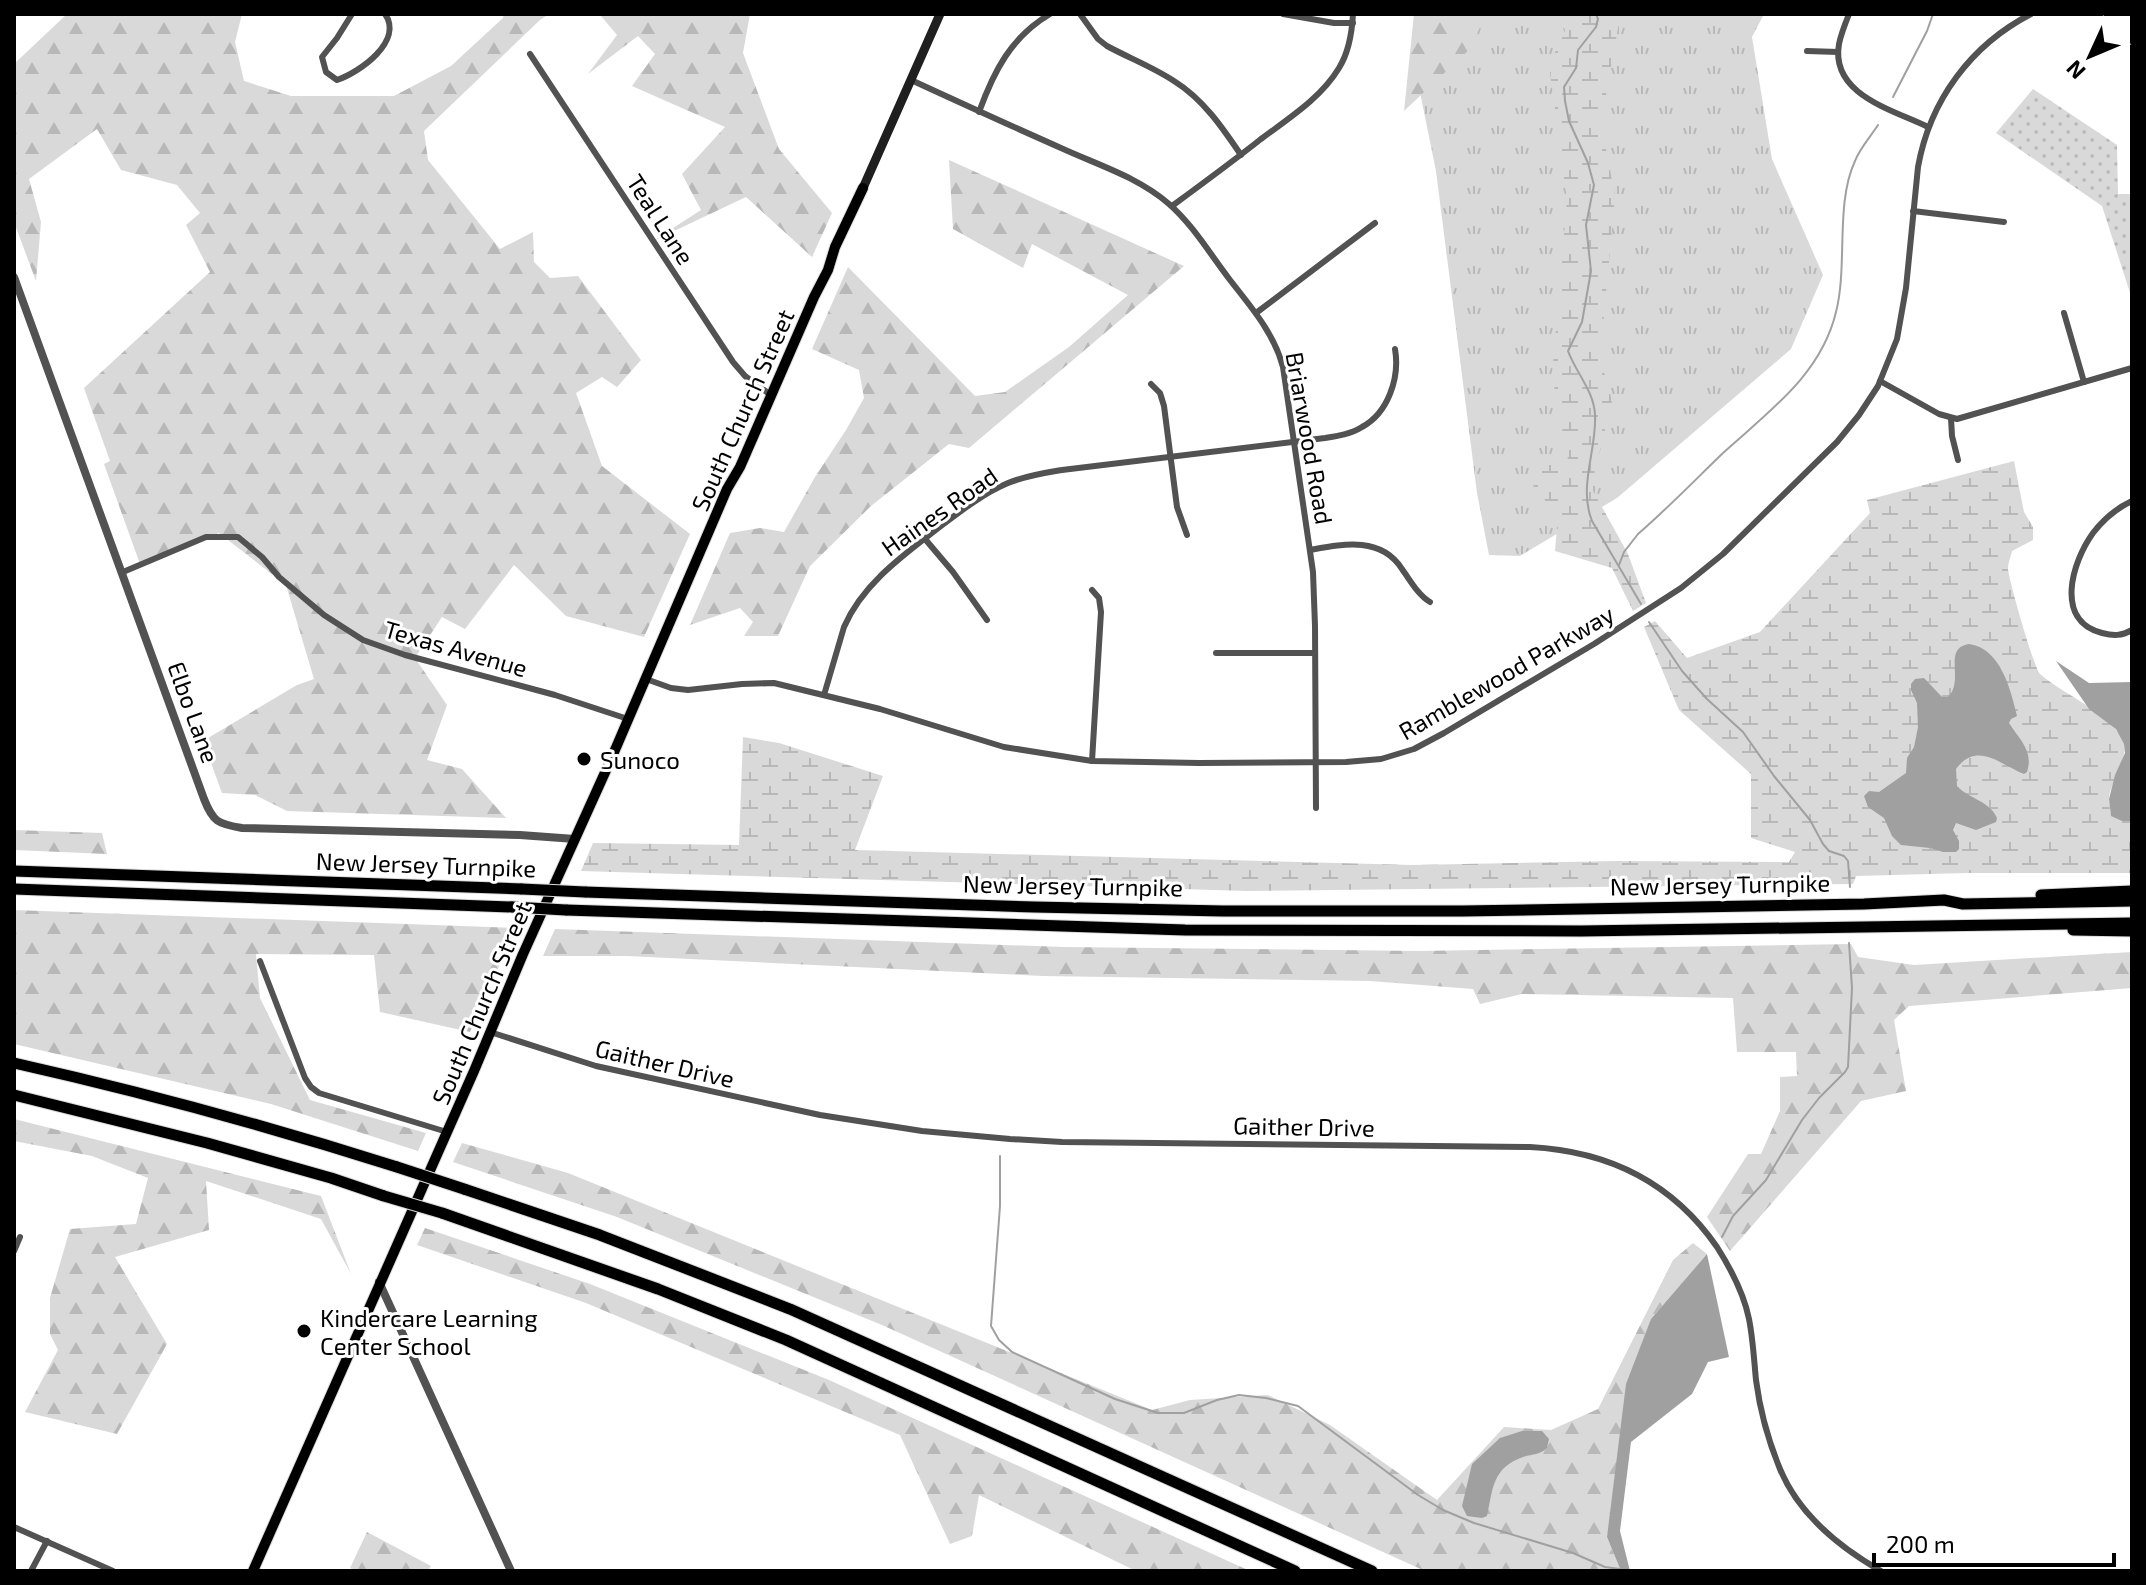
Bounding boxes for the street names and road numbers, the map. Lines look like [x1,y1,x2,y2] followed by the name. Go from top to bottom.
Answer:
[621,169,701,269] street label: Teal Lane
[685,305,799,515] street label: South Church Street
[1281,350,1339,526] street label: Briarwood Road
[875,460,1003,562] street label: Haines Road
[1393,598,1619,745] street label: Ramblewood Parkway
[381,614,531,682] street label: Texas Avenue
[162,657,226,767] street label: Elbo Lane
[315,846,537,882] street label: New Jersey Turnpike
[1610,868,1830,900] street label: New Jersey Turnpike
[963,869,1183,901] street label: New Jersey Turnpike
[425,897,537,1109] street label: South Church Street
[593,1033,737,1093] street label: Gaither Drive
[1233,1110,1375,1142] street label: Gaither Drive

